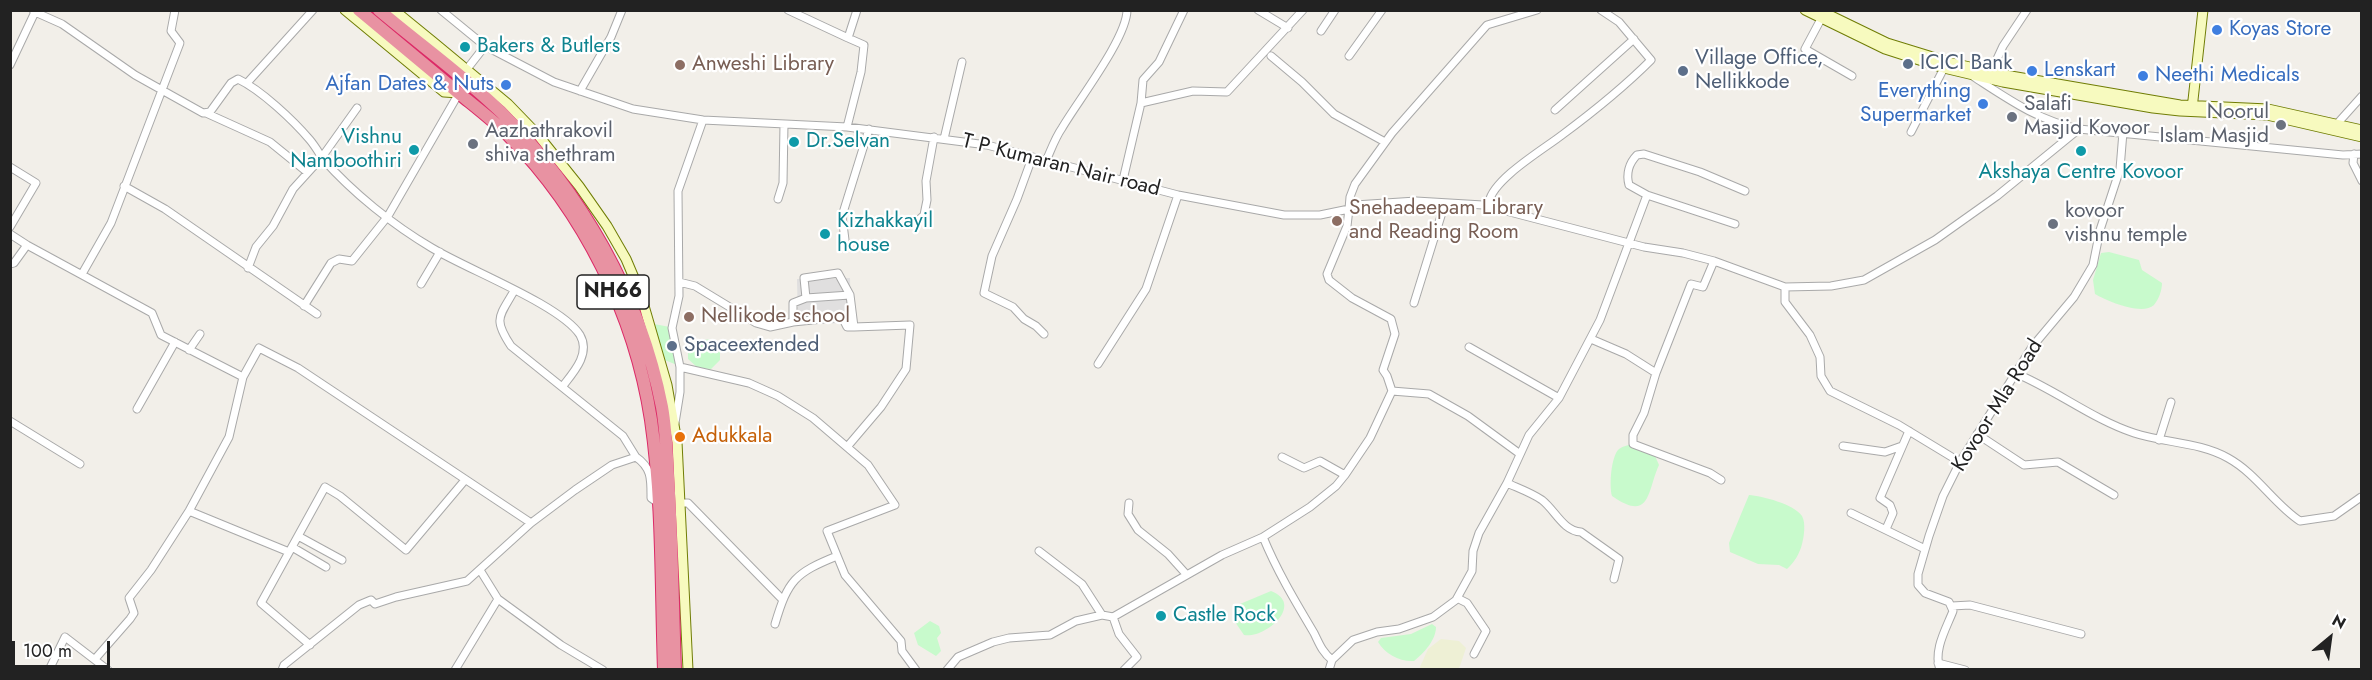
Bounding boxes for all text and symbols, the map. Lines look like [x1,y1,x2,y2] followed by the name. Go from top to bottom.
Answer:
[2229,17,2331,43] place label: Koyas Store
[2210,23,2224,37] marker: Koyas Store
[477,34,620,60] place label: Bakers & Butlers
[458,40,472,54] marker: Bakers & Butlers
[1695,46,1823,96] place label: Village Office, Nellikkode
[1920,51,2013,77] place label: ICICI Bank
[692,52,834,78] place label: Anweshi Library
[1901,57,1915,71] marker: ICICI Bank
[673,58,687,72] marker: Anweshi Library
[2044,58,2115,84] place label: Lenskart
[2155,63,2299,89] place label: Neethi Medicals
[1676,64,1690,78] marker: Village Office, Nellikkode
[2025,64,2039,78] marker: Lenskart
[2136,69,2150,83] marker: Neethi Medicals
[325,72,494,98] place label: Ajfan Dates & Nuts
[499,78,513,92] marker: Ajfan Dates & Nuts
[1860,79,1971,129] place label: Everything Supermarket
[2024,92,2150,142] place label: Salafi Masjid Kovoor
[1976,97,1990,111] marker: Everything Supermarket
[2160,100,2269,150] place label: Noorul Islam Masjid
[2005,110,2019,124] marker: Salafi Masjid Kovoor
[2274,118,2288,132] marker: Noorul Islam Masjid
[485,119,616,169] place label: Aazhathrakovil shiva shethram
[290,125,402,175] place label: Vishnu Namboothiri
[806,129,890,155] place label: Dr.Selvan
[959,129,1163,203] street label: T P Kumaran Nair road
[787,135,801,149] marker: Dr.Selvan
[466,137,480,151] marker: Aazhathrakovil shiva shethram
[407,143,421,157] marker: Vishnu Namboothiri
[2074,144,2088,158] marker: Akshaya Centre Kovoor
[1979,160,2183,186] place label: Akshaya Centre Kovoor
[1349,196,1543,246] place label: Snehadeepam Library and Reading Room
[2065,199,2187,249] place label: kovoor vishnu temple
[837,209,933,259] place label: Kizhakkayil house
[1330,214,1344,228] marker: Snehadeepam Library and Reading Room
[2046,217,2060,231] marker: kovoor vishnu temple
[818,227,832,241] marker: Kizhakkayil house
[577,275,649,309] road number: NH66
[701,304,850,330] place label: Nellikode school
[682,310,696,324] marker: Nellikode school
[684,333,819,359] place label: Spaceextended
[1947,335,2049,477] street label: Kovoor Mla Road
[665,339,679,353] marker: Spaceextended
[692,424,772,450] place label: Adukkala
[673,430,687,444] marker: Adukkala
[1173,603,1275,629] place label: Castle Rock
[2300,608,2360,668] north arrow
[1154,609,1168,623] marker: Castle Rock
[2328,609,2350,635] text: N
[15,629,112,667] scale bar
[23,638,72,664] text: 100 m

